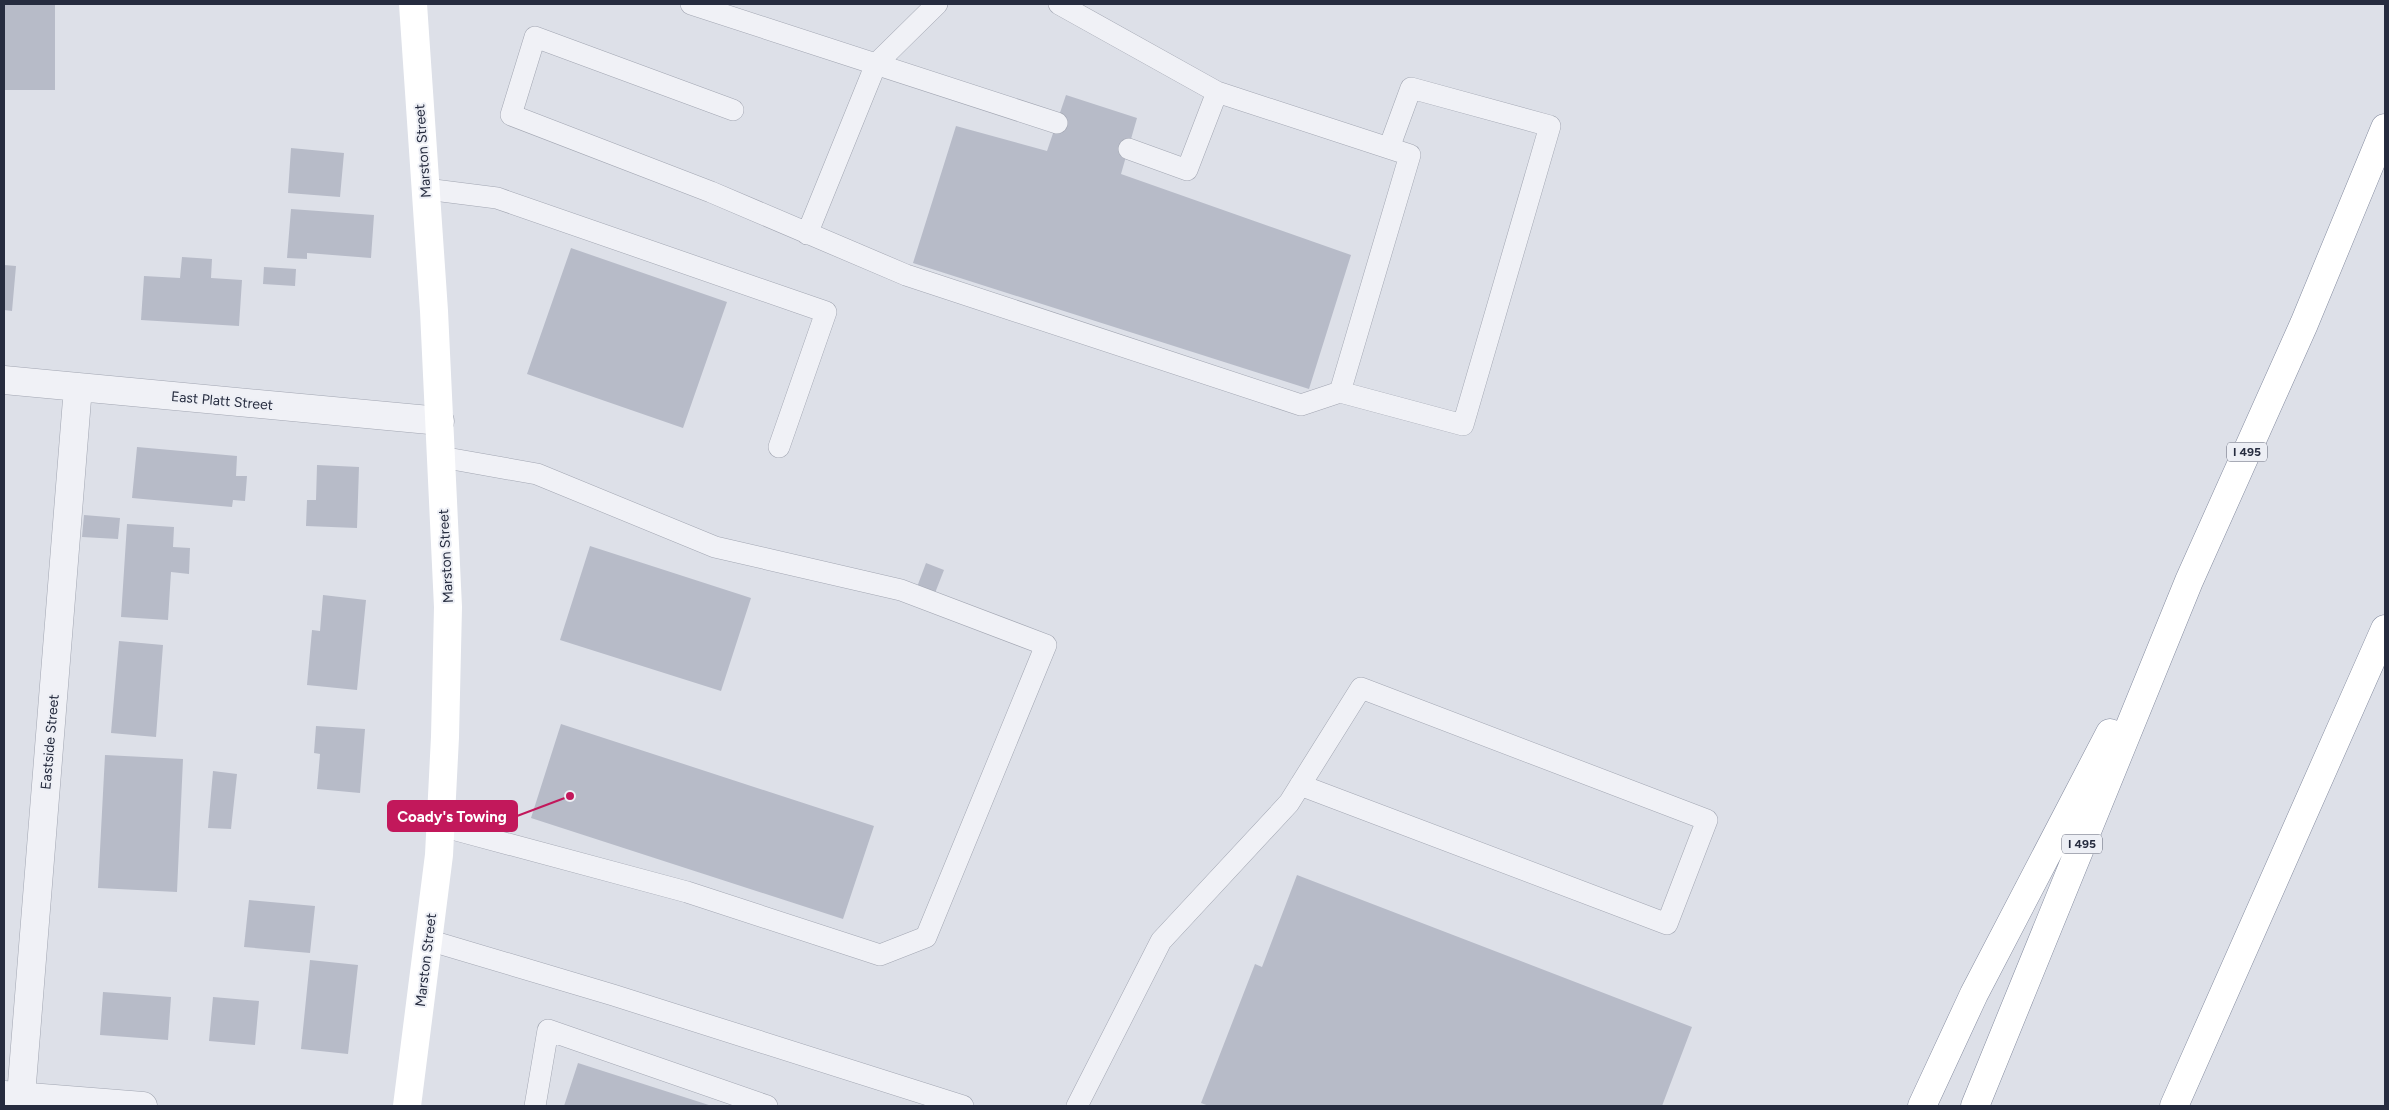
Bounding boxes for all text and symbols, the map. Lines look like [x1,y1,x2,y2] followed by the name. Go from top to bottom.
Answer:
[411,103,435,199] street label: Marston Street
[170,388,274,414] street label: East Platt Street
[2227,442,2267,462] road number: I 495
[435,509,457,603] street label: Marston Street
[37,694,63,790] street label: Eastside Street
[388,801,517,831] callout: Coady's Towing
[397,808,507,826] text: Coady's Towing
[2062,834,2102,854] road number: I 495
[412,912,440,1008] street label: Marston Street

